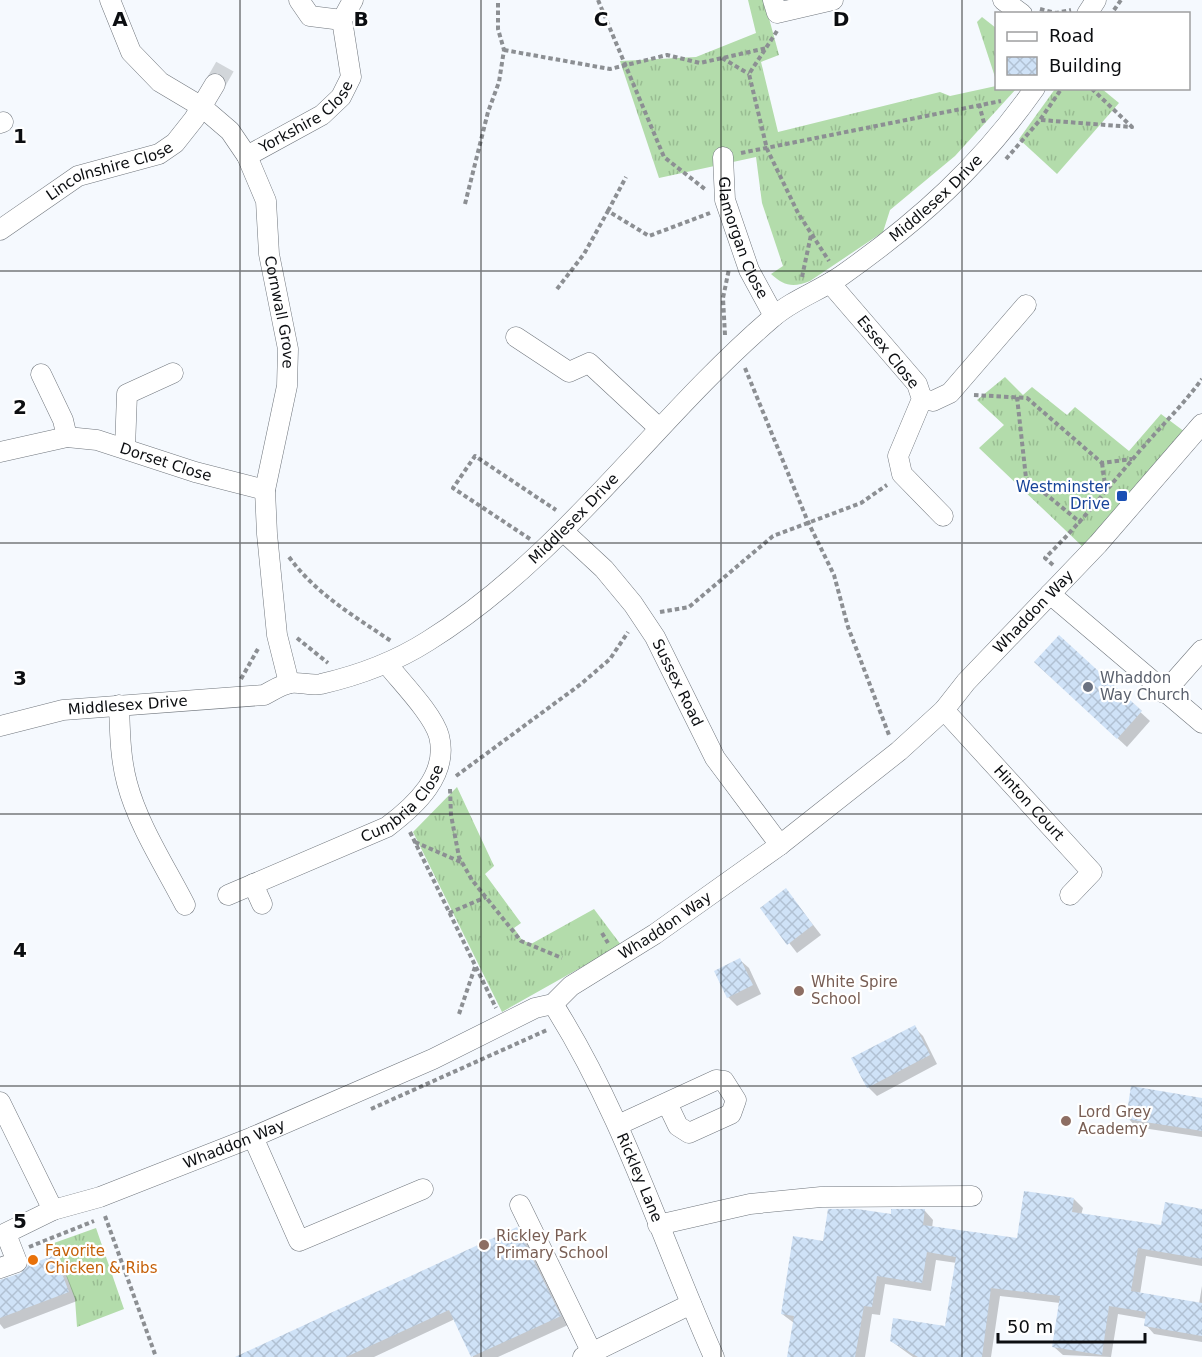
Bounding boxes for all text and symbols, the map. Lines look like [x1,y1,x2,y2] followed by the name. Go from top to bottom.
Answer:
[112,7,128,31] text: A
[353,7,369,31] text: B
[594,7,608,31] text: C
[833,7,849,31] text: D
[995,12,1190,90] legend
[1049,25,1094,46] text: Road
[1049,55,1122,76] text: Building
[255,78,357,157] street label: Yorkshire Close
[13,124,27,148] text: 1
[43,138,176,204] street label: Lincolnshire Close
[886,151,986,245] street label: Middlesex Drive
[715,176,772,302] street label: Glamorgan Close
[261,254,297,369] street label: Cornwall Grove
[853,312,923,392] street label: Essex Close
[13,395,27,419] text: 2
[117,439,214,485] street label: Dorset Close
[525,470,622,568] street label: Middlesex Drive
[1016,478,1111,513] place label: Westminster Drive
[1115,489,1129,503] marker: Westminster Drive
[989,566,1077,657] street label: Whaddon Way
[648,636,707,729] street label: Sussex Road
[13,666,27,690] text: 3
[1100,669,1190,704] place label: Whaddon Way Church
[1081,680,1095,694] marker: Whaddon Way Church
[67,692,188,719] street label: Middlesex Drive
[358,762,447,846] street label: Cumbria Close
[990,762,1068,844] street label: Hinton Court
[615,888,715,963] street label: Whaddon Way
[13,938,27,962] text: 4
[811,973,898,1008] place label: White Spire School
[792,984,806,998] marker: White Spire School
[1078,1103,1151,1138] place label: Lord Grey Academy
[1059,1114,1073,1128] marker: Lord Grey Academy
[181,1115,288,1172] street label: Whaddon Way
[613,1130,666,1225] street label: Rickley Lane
[13,1209,27,1233] text: 5
[496,1227,609,1262] place label: Rickley Park Primary School
[477,1238,491,1252] marker: Rickley Park Primary School
[45,1242,158,1277] place label: Favorite Chicken & Ribs
[26,1253,40,1267] marker: Favorite Chicken & Ribs
[998,1306,1145,1344] scale bar
[1007,1316,1053,1337] text: 50 m

